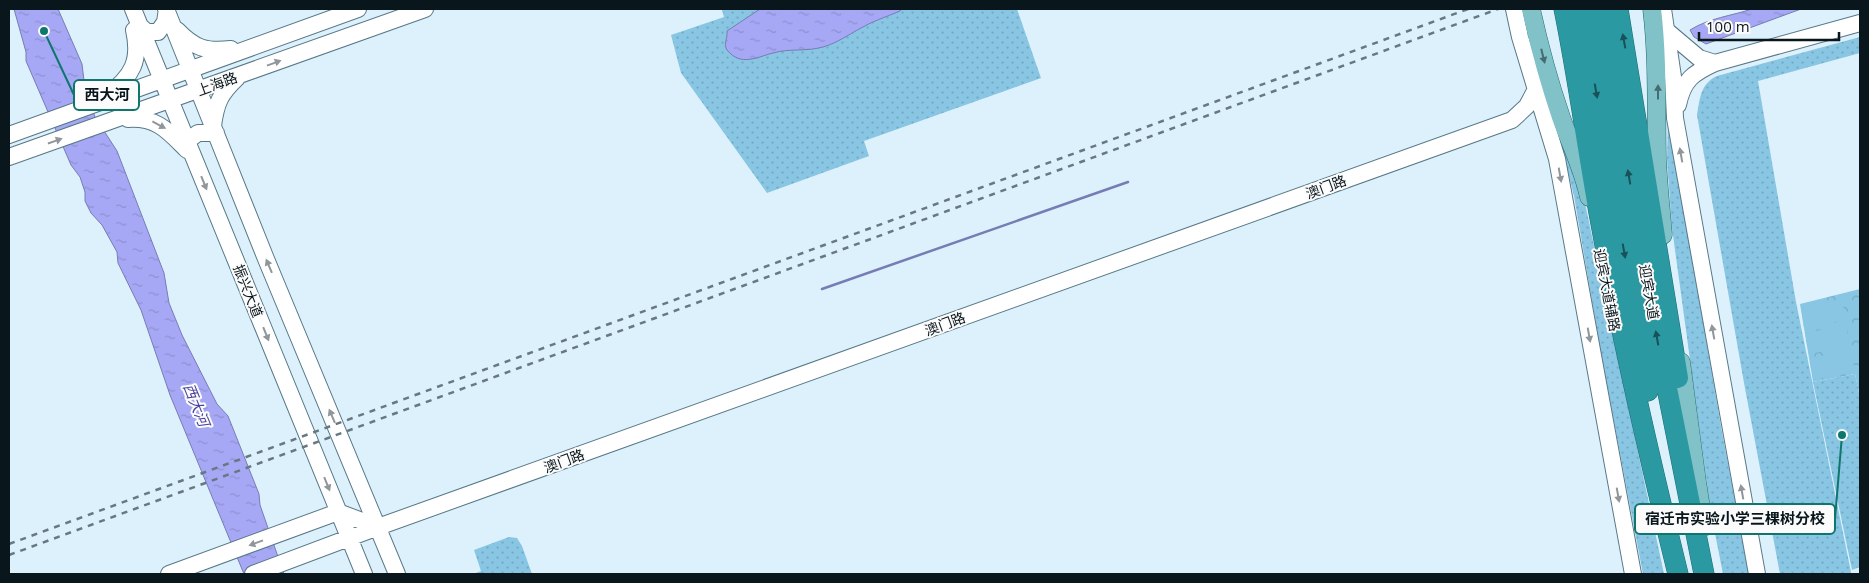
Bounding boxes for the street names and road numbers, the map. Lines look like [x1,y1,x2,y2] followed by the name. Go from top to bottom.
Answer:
[194,67,240,100] street label: 上海路
[1303,170,1349,203] street label: 澳门路
[1590,247,1625,333] street label: 迎宾大道辅路
[229,261,268,320] street label: 振兴大道
[1635,263,1664,321] street label: 迎宾大道
[922,307,968,340] street label: 澳门路
[541,444,587,477] street label: 澳门路

